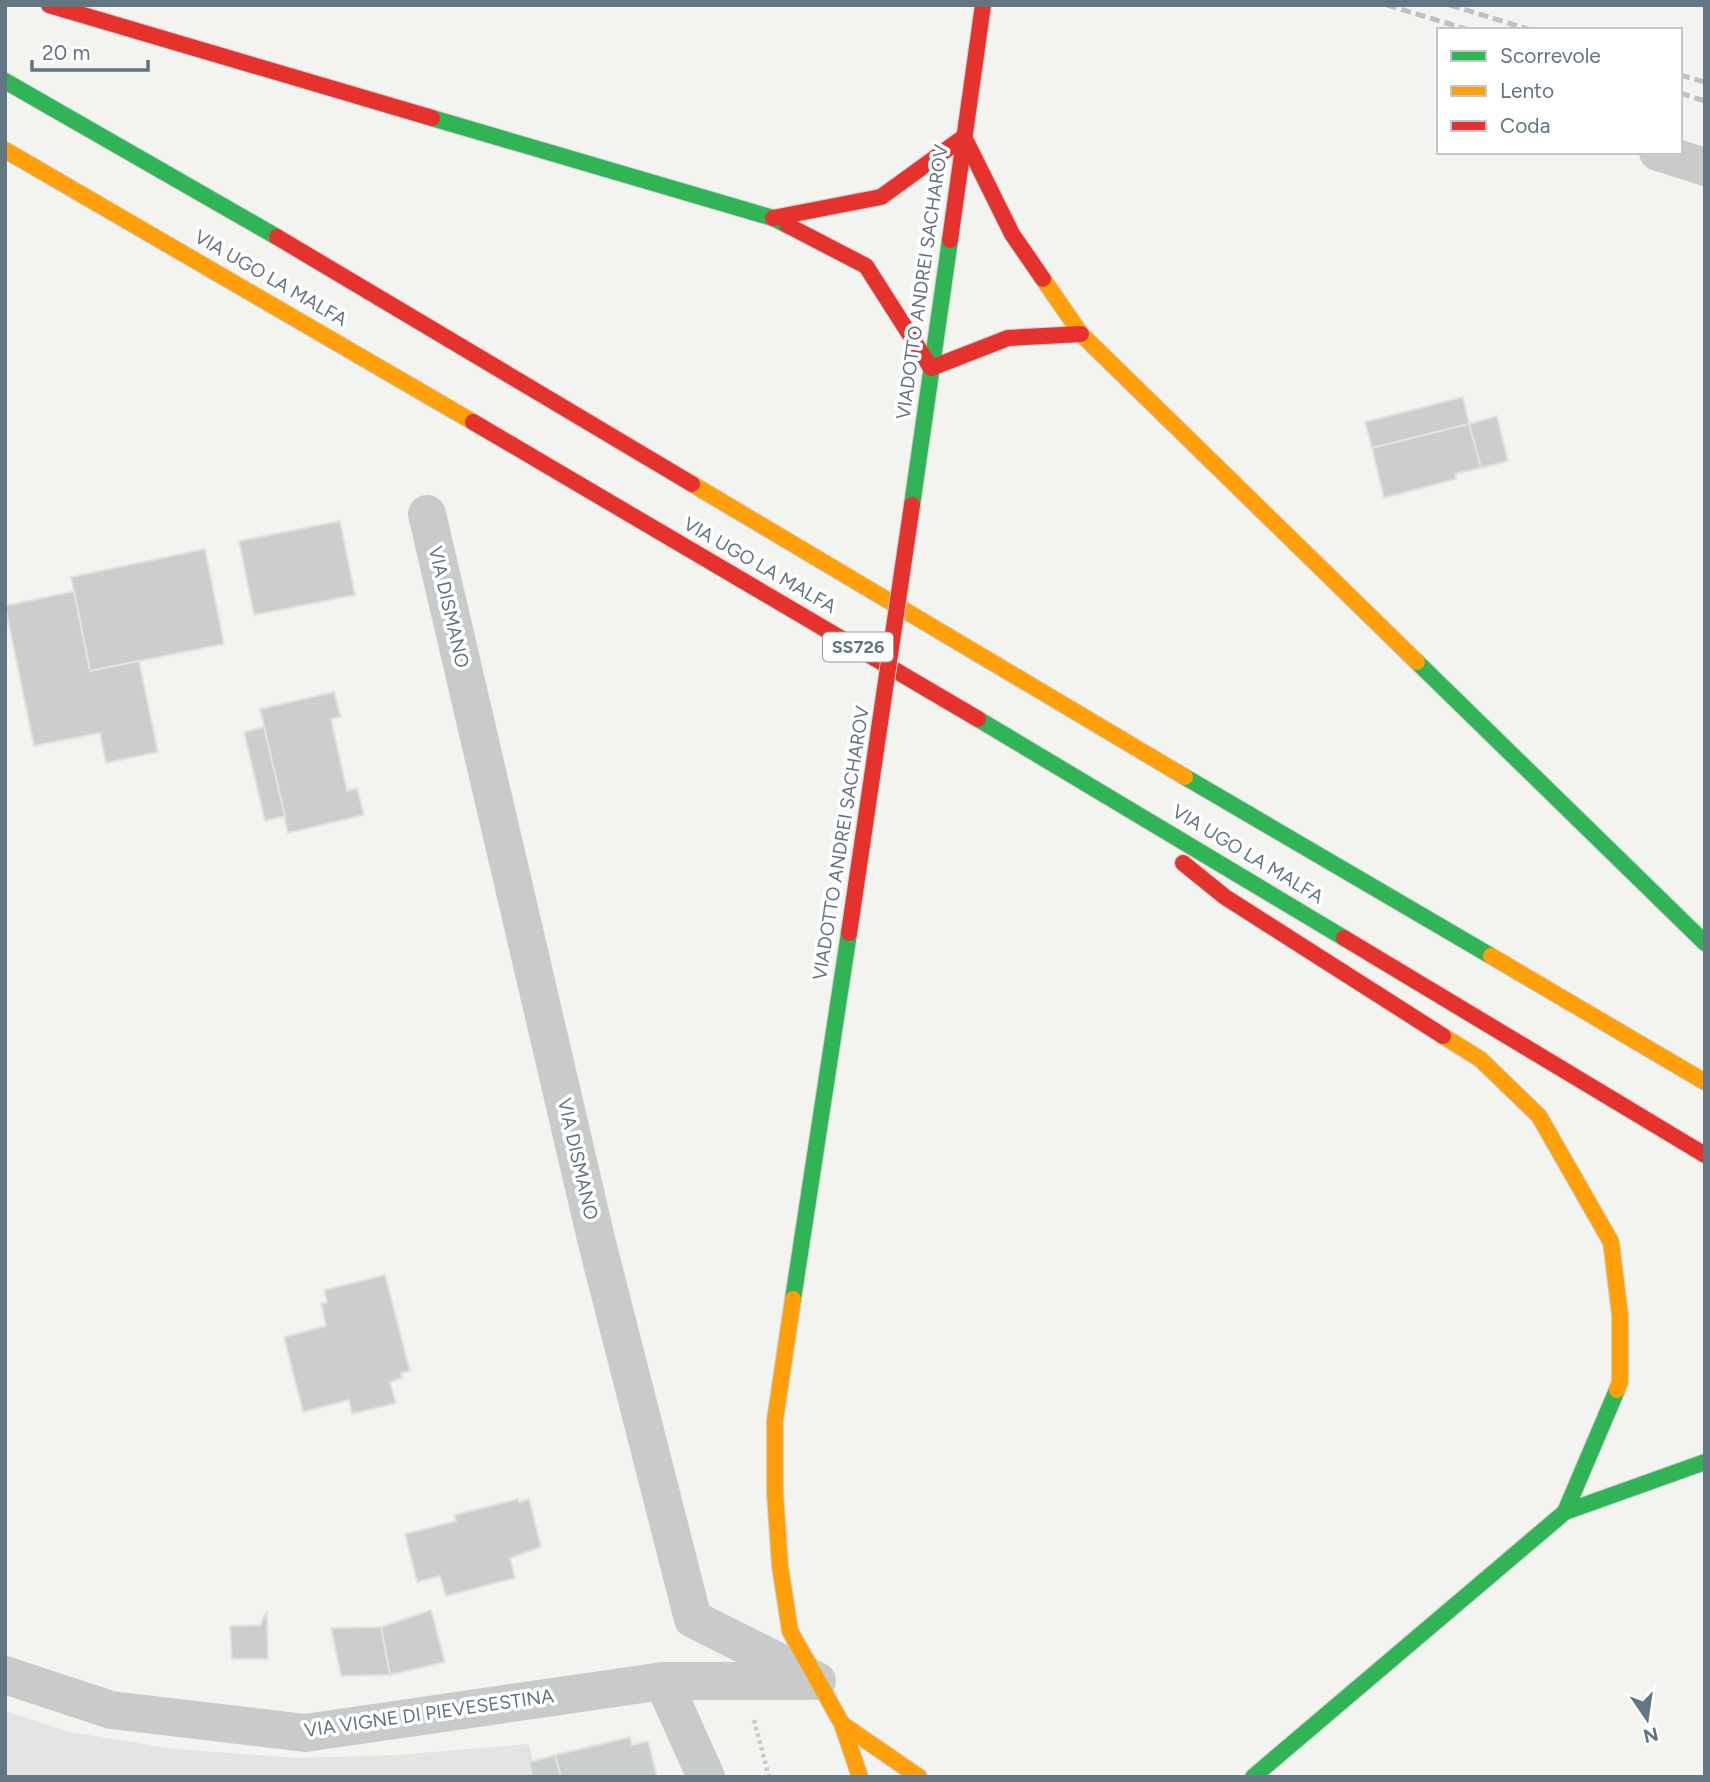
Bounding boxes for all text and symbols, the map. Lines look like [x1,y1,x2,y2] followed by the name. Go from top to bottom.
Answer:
[32,28,147,72] scale bar
[1437,28,1682,154] legend
[42,40,90,65] text: 20 m
[1500,43,1601,68] text: Scorrevole
[1500,78,1554,103] text: Lento
[1500,113,1550,138] text: Coda
[891,143,953,421] street label: VIADOTTO ANDREI SACHAROV
[191,225,352,331] street label: VIA UGO LA MALFA
[680,512,841,618] street label: VIA UGO LA MALFA
[424,544,474,670] street label: VIA DISMANO
[823,632,893,662] road number: SS726
[808,704,874,982] street label: VIADOTTO ANDREI SACHAROV
[1168,800,1328,908] street label: VIA UGO LA MALFA
[553,1096,603,1222] street label: VIA DISMANO
[303,1684,555,1742] street label: VIA VIGNE DI PIEVESESTINA
[1612,1684,1682,1754] north arrow
[1641,1722,1660,1748] text: N

